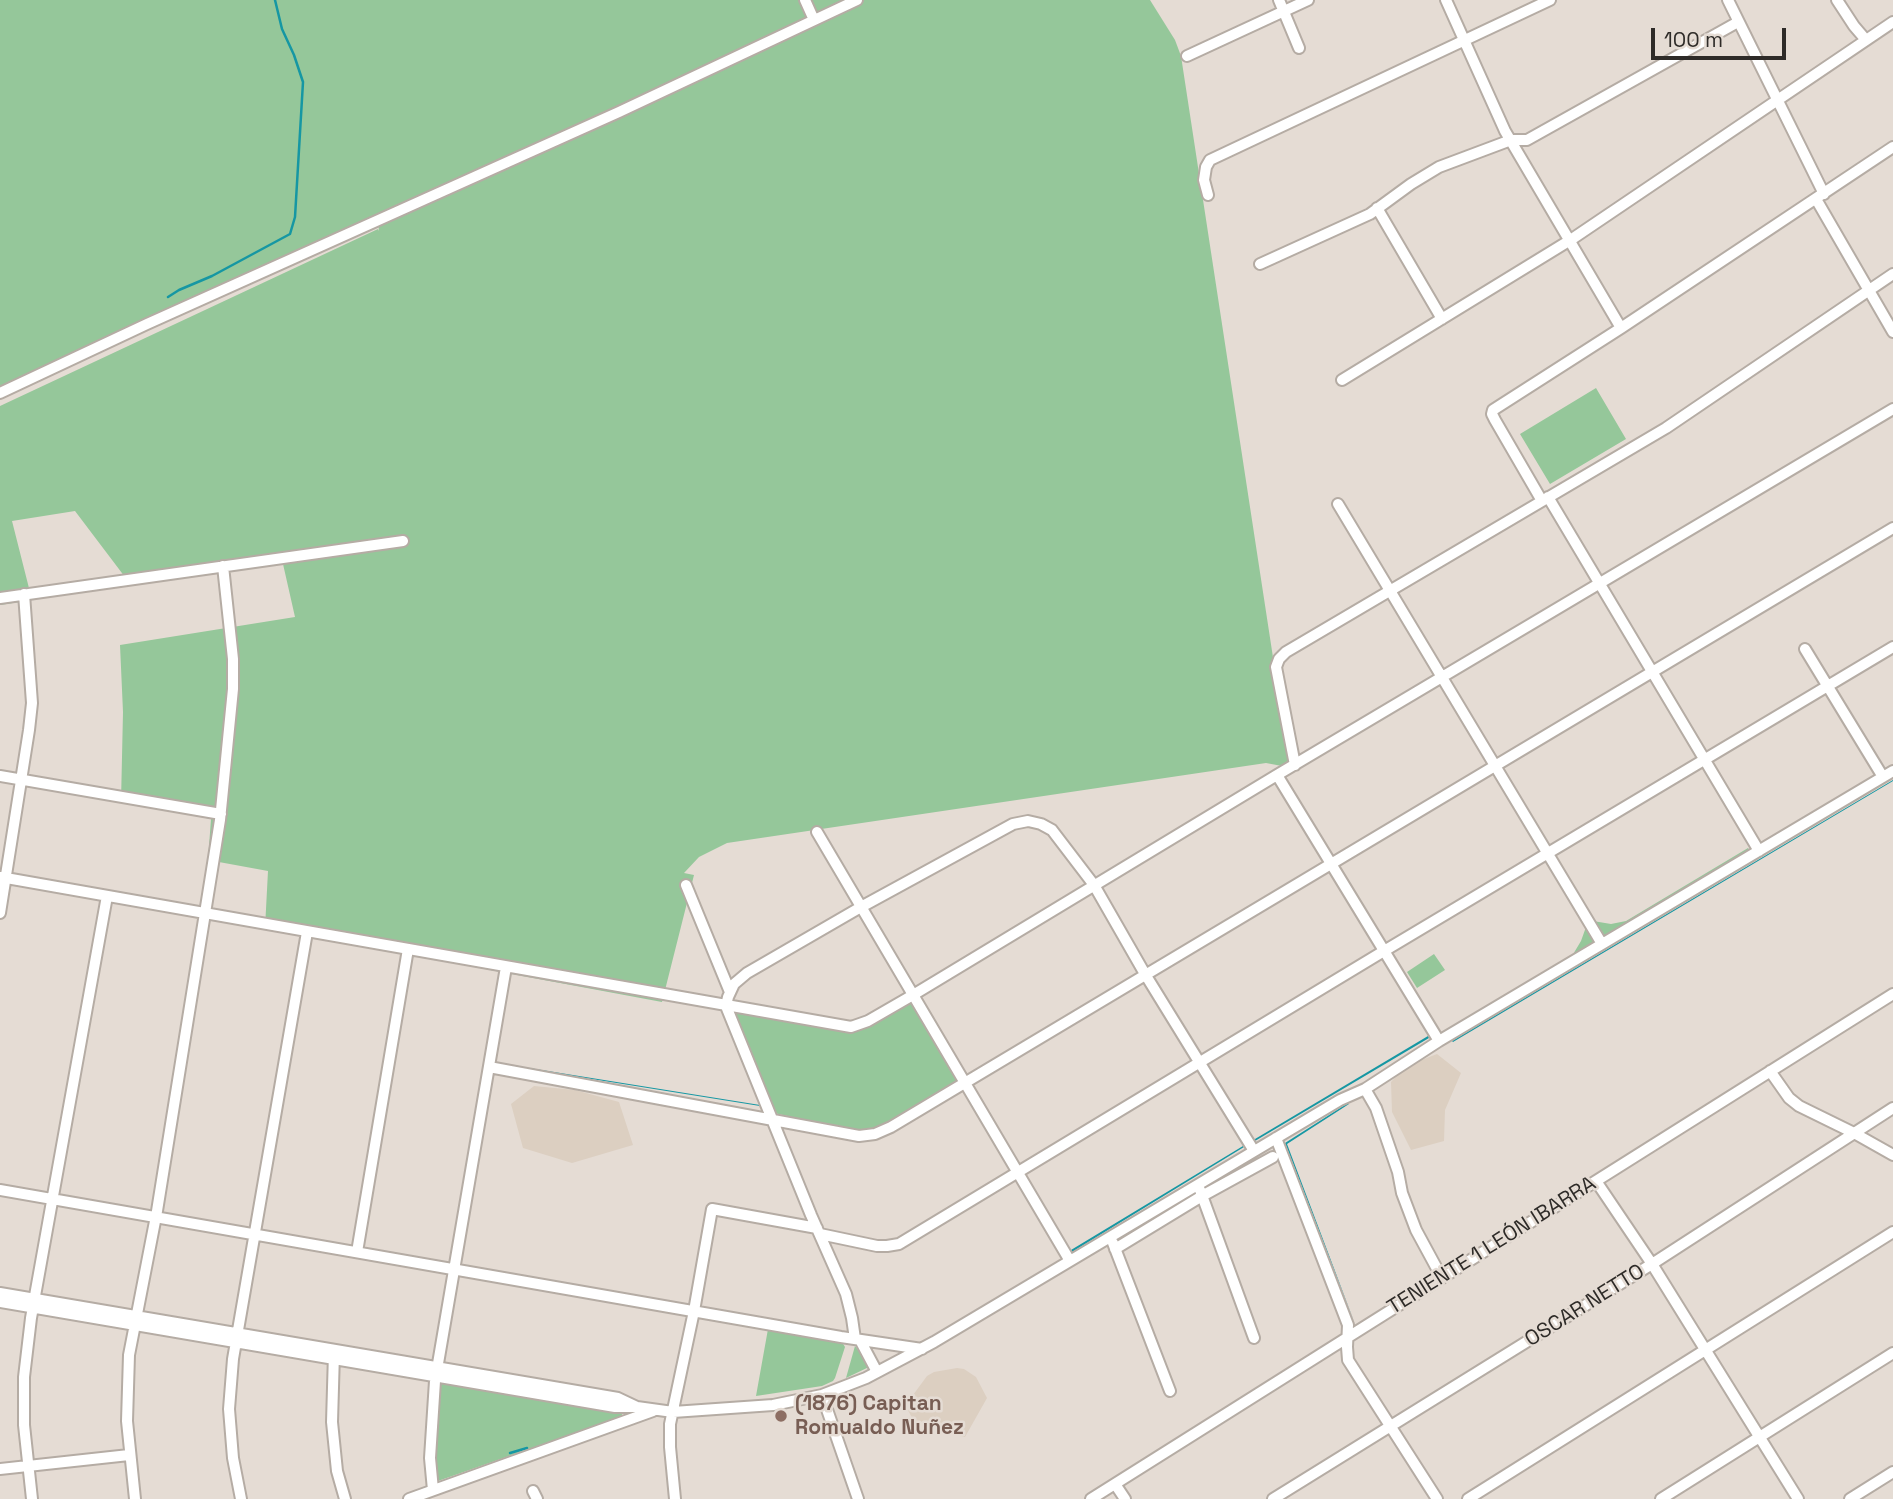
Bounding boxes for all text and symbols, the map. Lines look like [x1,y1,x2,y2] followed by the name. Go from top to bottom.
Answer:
[1655,14,1790,58] scale bar
[1664,26,1723,53] text: 100 m
[1383,1171,1601,1321] street label: TENIENTE 1 LEÓN IBARRA
[1521,1259,1649,1353] street label: OSCAR NETTO
[795,1391,964,1441] place label: (1876) Capitan Romualdo Nuñez
[773,1408,789,1424] marker: (1876) Capitan Romualdo Nuñez

